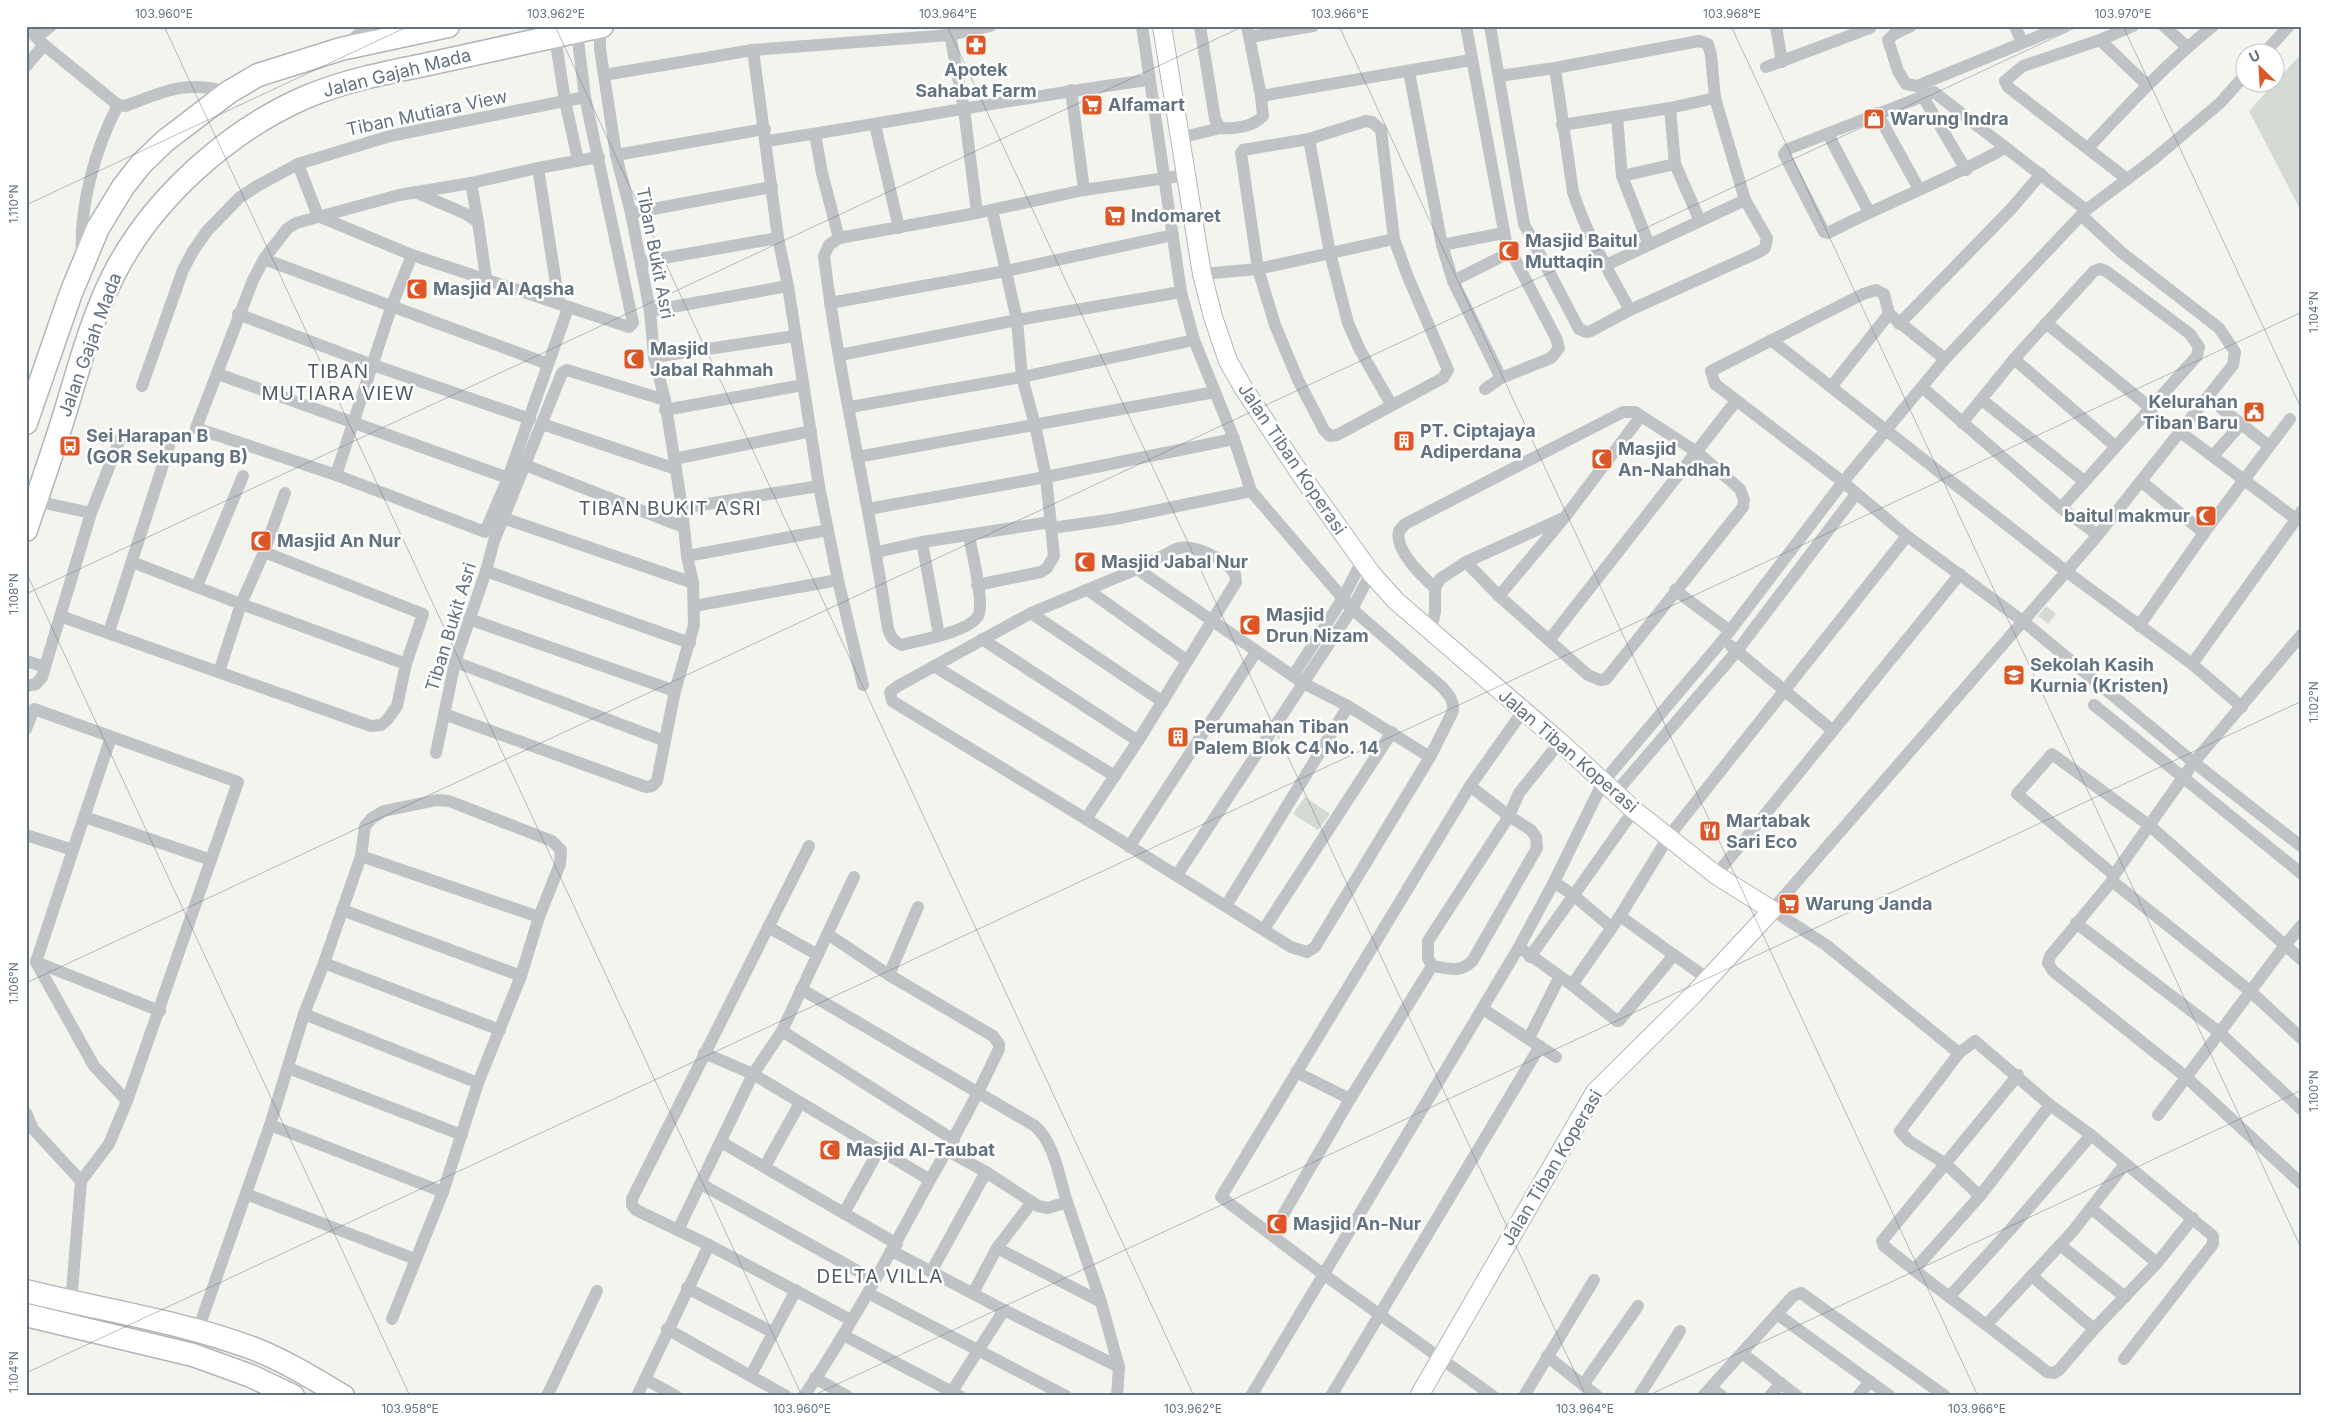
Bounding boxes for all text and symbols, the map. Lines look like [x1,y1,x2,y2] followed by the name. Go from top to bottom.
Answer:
[135,6,193,21] text: 103.960°E
[527,6,585,21] text: 103.962°E
[919,6,977,21] text: 103.964°E
[1311,6,1369,21] text: 103.966°E
[1703,6,1761,21] text: 103.968°E
[2094,6,2152,21] text: 103.970°E
[964,33,988,57] pharmacy icon: Apotek Sahabat Farm
[2236,42,2286,92] north arrow
[321,44,473,101] street label: Jalan Gajah Mada
[2246,46,2263,66] text: U
[915,59,1037,101] place label: Apotek Sahabat Farm
[345,85,509,140] street label: Tiban Mutiara View
[1080,93,1104,117] supermarket icon: Alfamart
[1108,94,1185,115] place label: Alfamart
[1862,107,1886,131] shop icon: Warung Indra
[1890,108,2009,129] place label: Warung Indra
[6,184,21,224] text: 1.110°N
[632,185,679,321] street label: Tiban Bukit Asri
[1103,204,1127,228] supermarket icon: Indomaret
[1131,205,1221,226] place label: Indomaret
[1525,230,1638,272] place label: Masjid Baitul Muttaqin
[1497,239,1521,263] mosque icon: Masjid Baitul Muttaqin
[54,270,125,420] street label: Jalan Gajah Mada
[405,277,429,301] mosque icon: Masjid Al Aqsha
[433,278,574,299] place label: Masjid Al Aqsha
[2306,291,2321,333] text: 1.104°N
[650,338,774,380] place label: Masjid Jabal Rahmah
[622,347,646,371] mosque icon: Masjid Jabal Rahmah
[262,360,414,405] district label: TIBAN MUTIARA VIEW
[1234,379,1351,538] street label: Jalan Tiban Koperasi
[2143,391,2238,433] place label: Kelurahan Tiban Baru
[2242,400,2266,424] public building icon: Kelurahan Tiban Baru
[1420,420,1536,462] place label: PT. Ciptajaya Adiperdana
[86,425,248,467] place label: Sei Harapan B (GOR Sekupang B)
[1392,429,1416,453] building icon: PT. Ciptajaya Adiperdana
[58,434,82,458] bus stop icon: Sei Harapan B (GOR Sekupang B)
[1618,438,1731,480] place label: Masjid An-Nahdhah
[1590,447,1614,471] mosque icon: Masjid An-Nahdhah
[578,497,762,520] district label: TIBAN BUKIT ASRI
[2194,504,2218,528] mosque icon: baitul makmur
[2064,505,2190,526] place label: baitul makmur
[249,529,273,553] mosque icon: Masjid An Nur
[277,530,401,551] place label: Masjid An Nur
[1073,550,1097,574] mosque icon: Masjid Jabal Nur
[1101,551,1248,572] place label: Masjid Jabal Nur
[421,560,480,694] street label: Tiban Bukit Asri
[6,573,21,615] text: 1.108°N
[1266,604,1369,646] place label: Masjid Drun Nizam
[1238,613,1262,637] mosque icon: Masjid Drun Nizam
[2030,654,2169,696] place label: Sekolah Kasih Kurnia (Kristen)
[2002,663,2026,687] school or university icon: Sekolah Kasih Kurnia (Kristen)
[2306,681,2321,723] text: 1.102°N
[1494,684,1642,817] street label: Jalan Tiban Koperasi
[1194,716,1379,758] place label: Perumahan Tiban Palem Blok C4 No. 14
[1166,725,1190,749] building icon: Perumahan Tiban Palem Blok C4 No. 14
[1726,810,1811,852] place label: Martabak Sari Eco
[1698,819,1722,843] restaurant icon: Martabak Sari Eco
[1777,892,1801,916] supermarket icon: Warung Janda
[1805,893,1932,914] place label: Warung Janda
[6,962,21,1004] text: 1.106°N
[2306,1070,2321,1112] text: 1.100°N
[1497,1086,1606,1249] street label: Jalan Tiban Koperasi
[818,1138,842,1162] mosque icon: Masjid Al-Taubat
[846,1139,995,1160] place label: Masjid Al-Taubat
[1265,1212,1289,1236] mosque icon: Masjid An-Nur
[1293,1213,1421,1234] place label: Masjid An-Nur
[817,1265,943,1288] district label: DELTA VILLA
[6,1351,21,1393] text: 1.104°N
[381,1401,439,1416] text: 103.958°E
[773,1401,831,1416] text: 103.960°E
[1164,1401,1222,1416] text: 103.962°E
[1556,1401,1614,1416] text: 103.964°E
[1948,1401,2006,1416] text: 103.966°E

